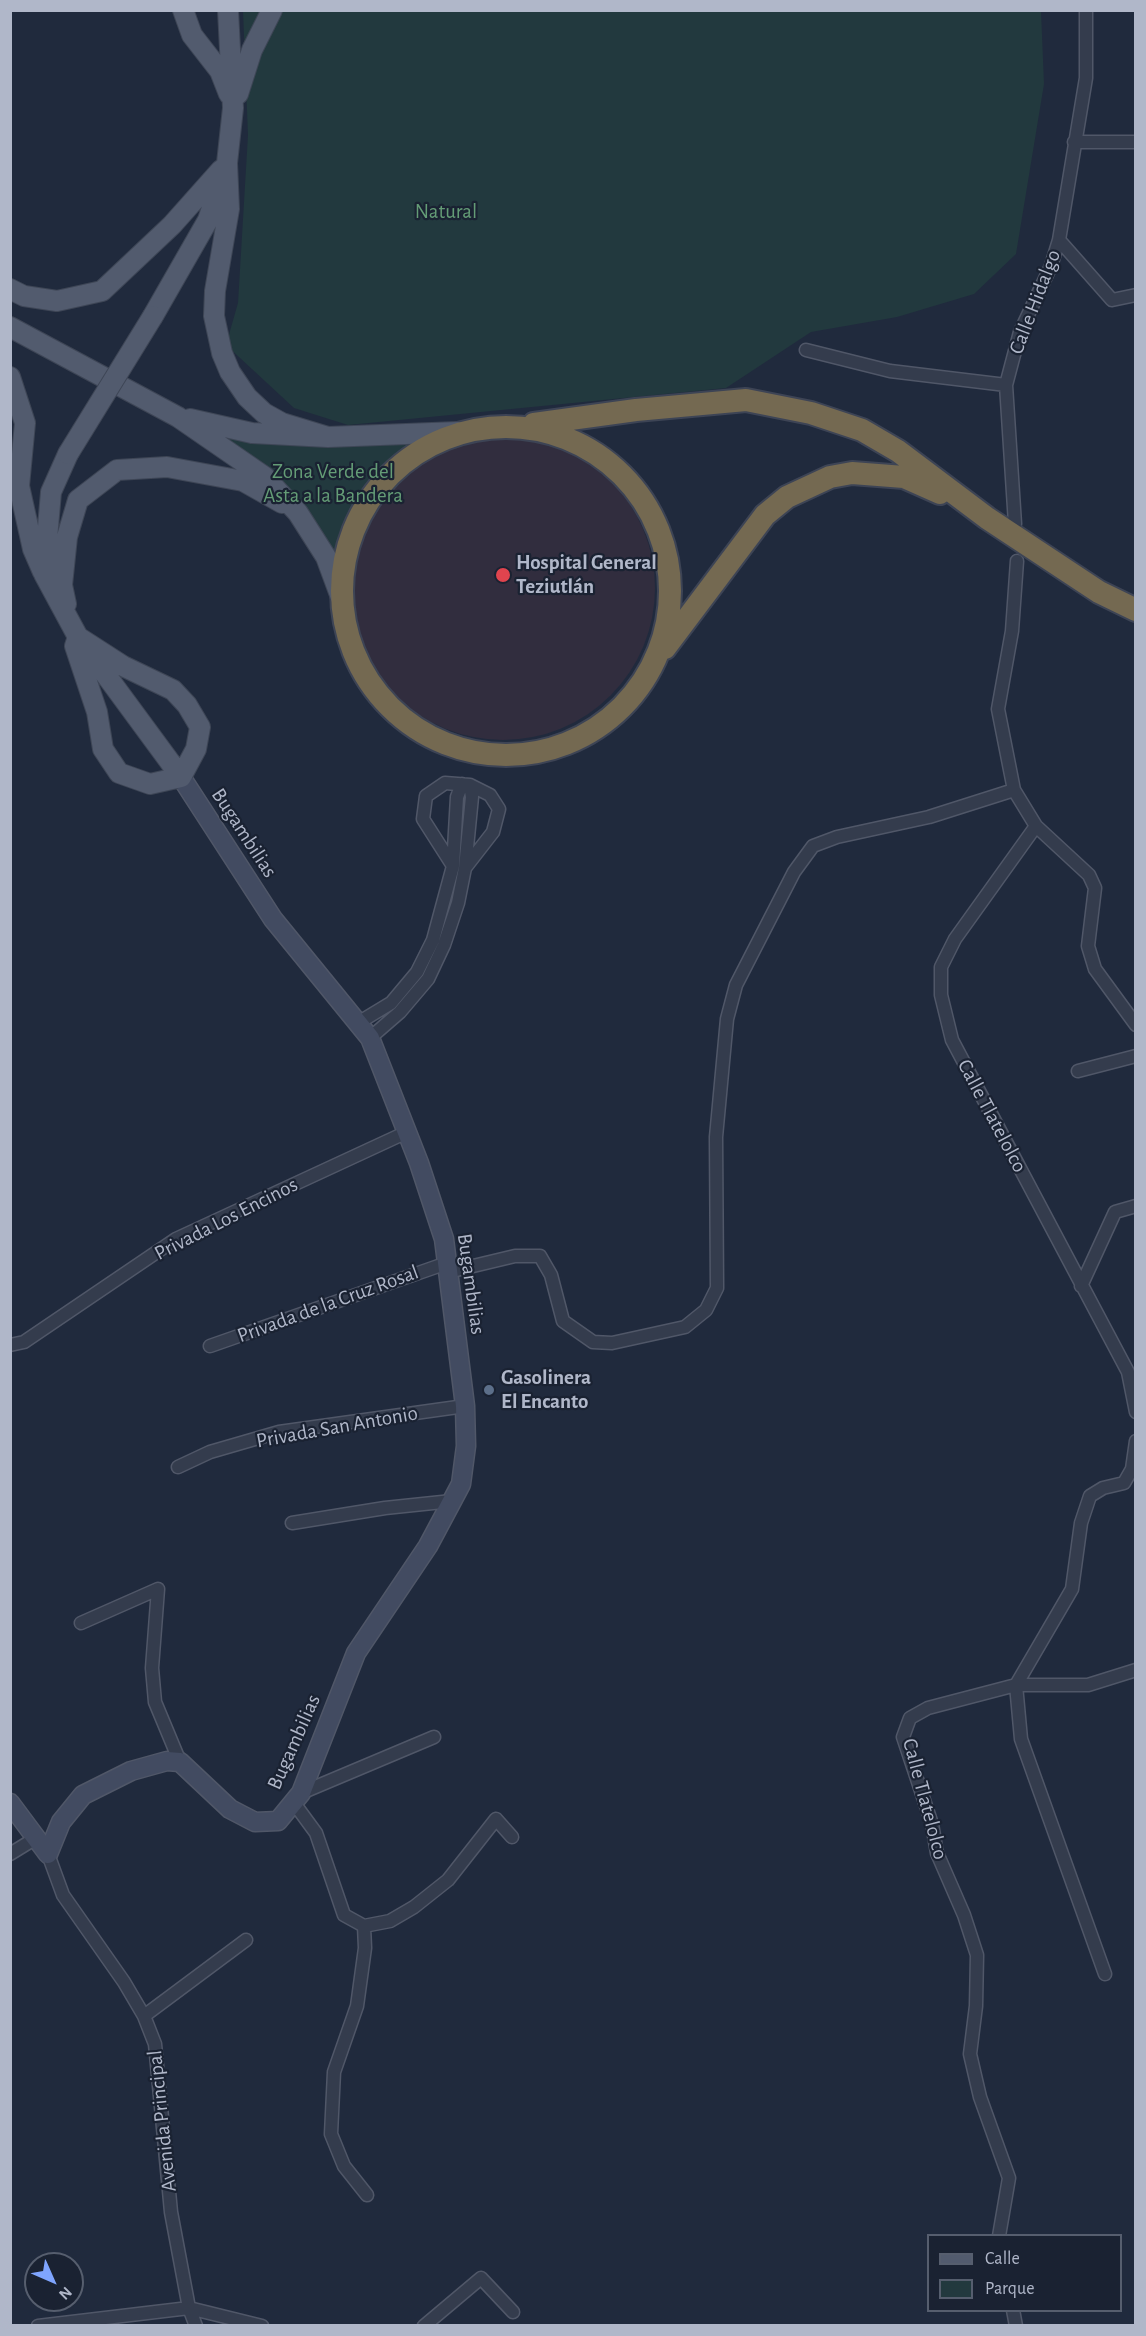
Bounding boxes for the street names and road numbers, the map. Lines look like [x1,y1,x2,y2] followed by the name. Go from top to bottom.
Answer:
[1004,246,1066,358] street label: Calle Hidalgo
[206,783,282,883] street label: Bugambilias
[952,1055,1032,1177] street label: Calle Tlatelolco
[150,1172,302,1266] street label: Privada Los Encinos
[451,1232,491,1336] street label: Bugambilias
[234,1259,422,1349] street label: Privada de la Cruz Rosal
[254,1400,420,1454] street label: Privada San Antonio
[262,1690,326,1794] street label: Bugambilias
[897,1736,953,1862] street label: Calle Tlatelolco
[142,2049,182,2193] street label: Avenida Principal

